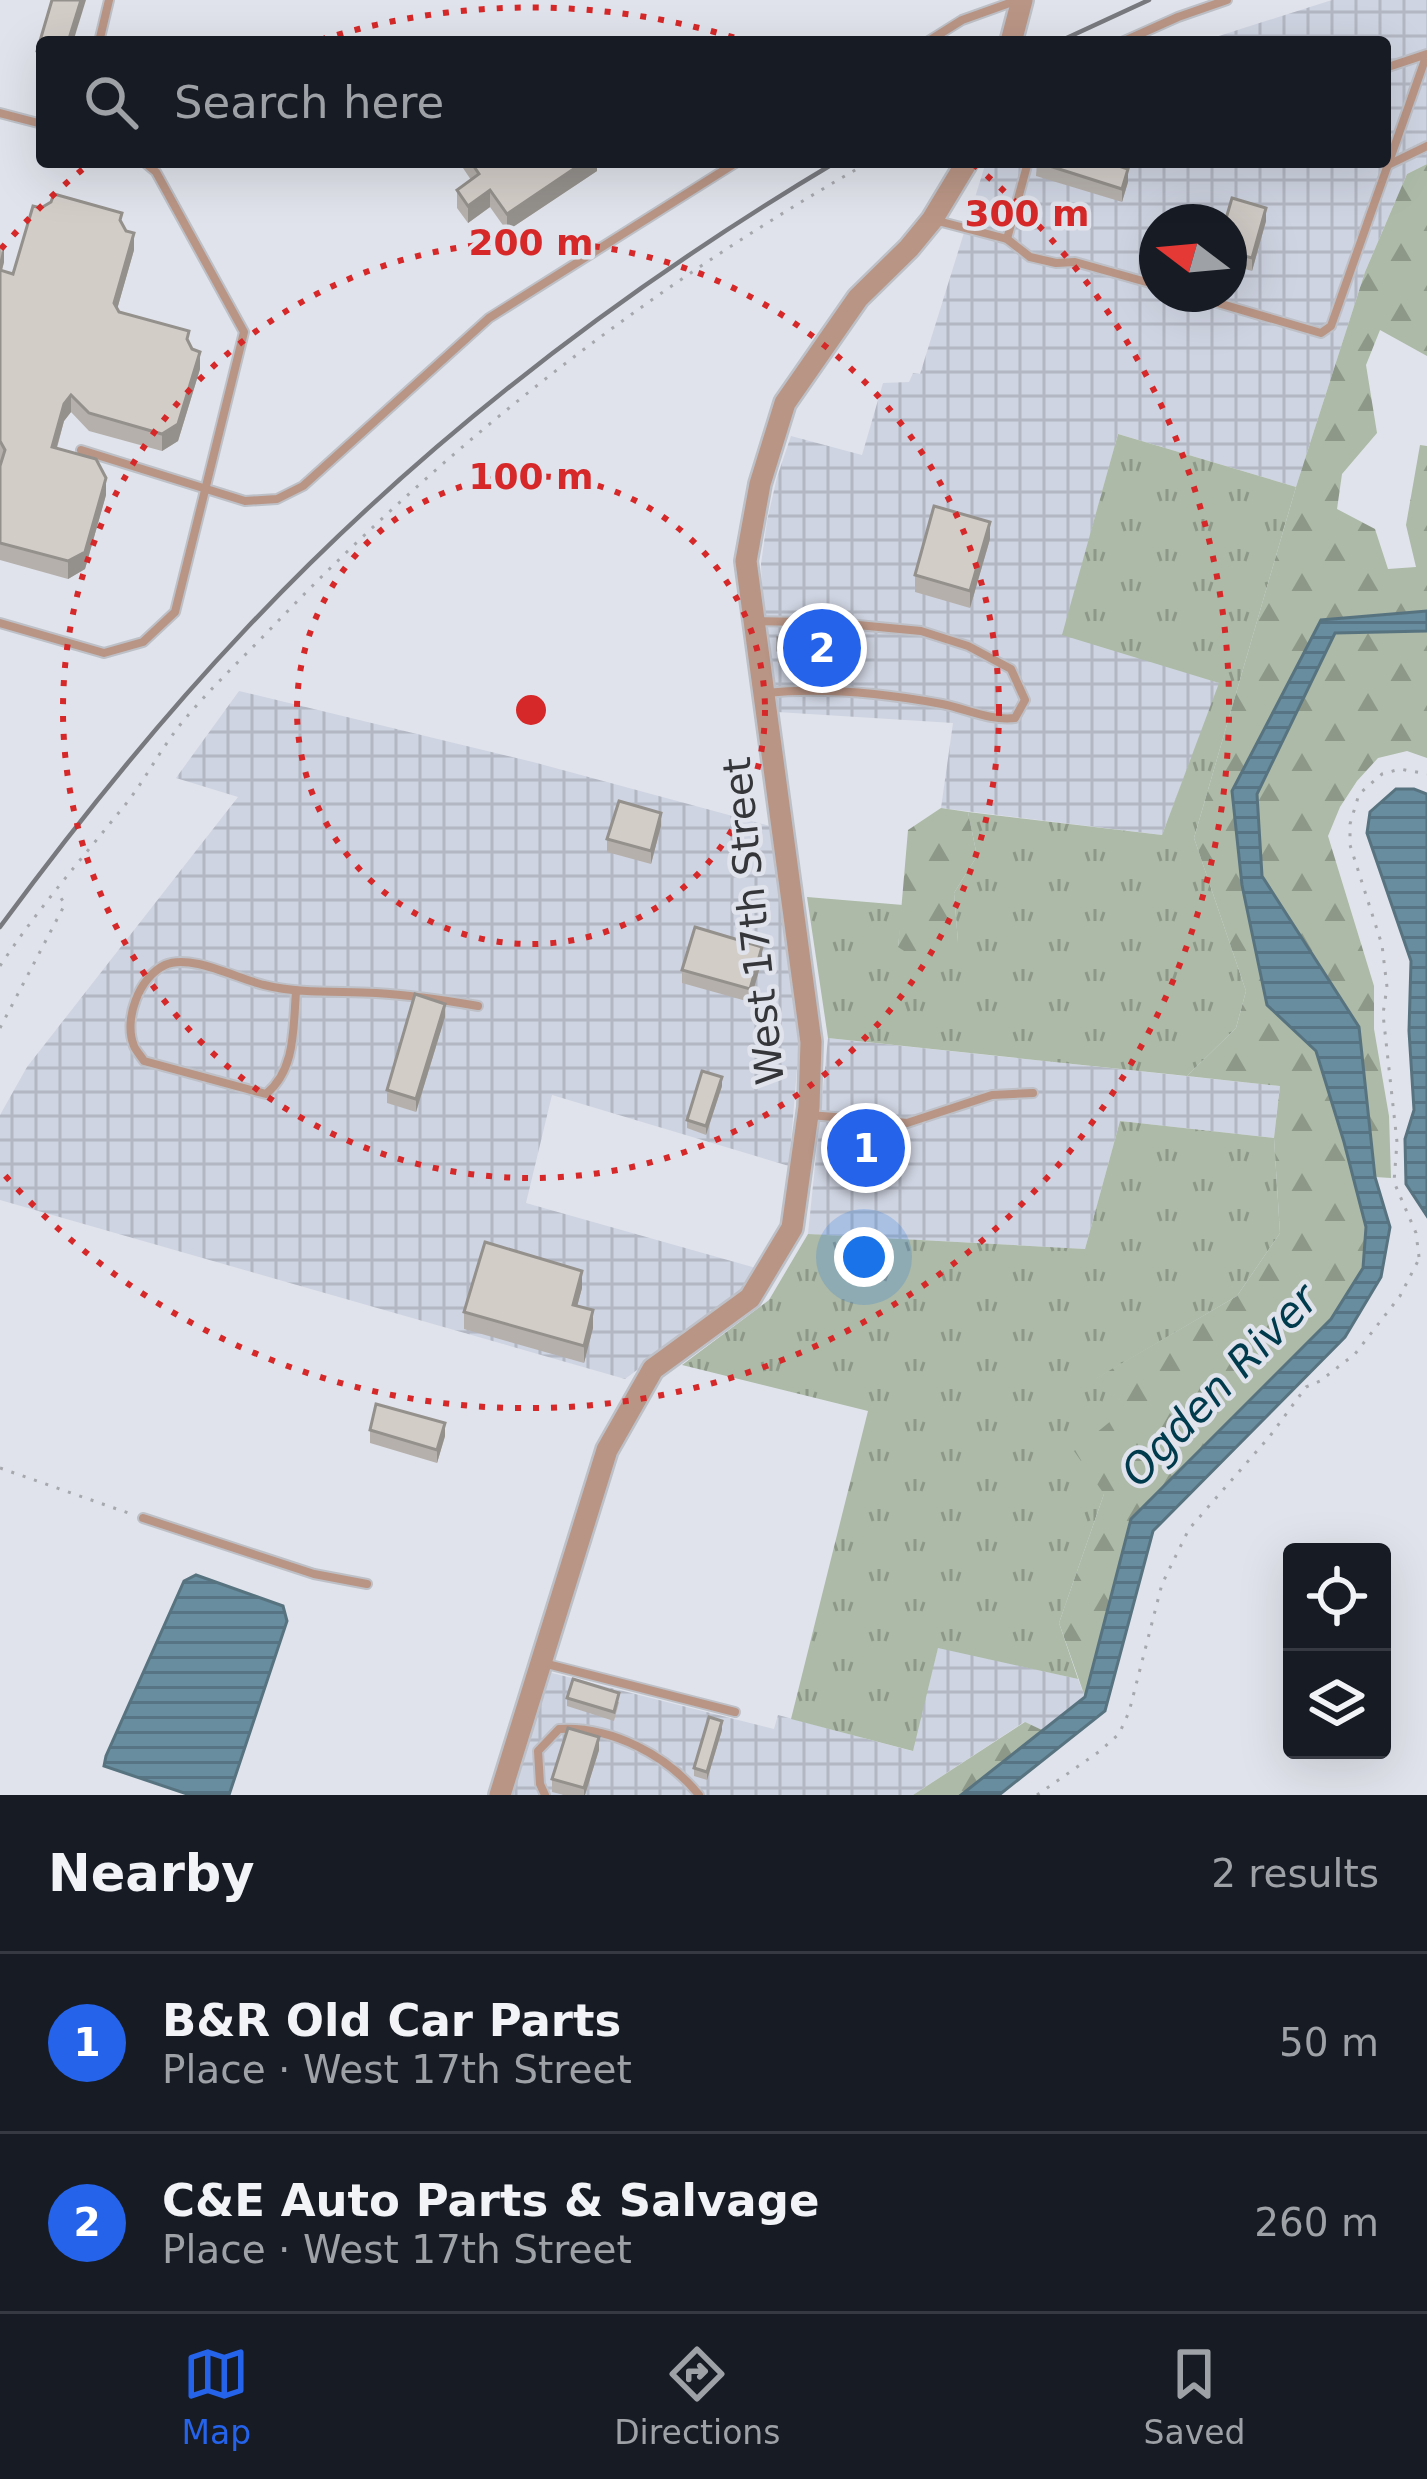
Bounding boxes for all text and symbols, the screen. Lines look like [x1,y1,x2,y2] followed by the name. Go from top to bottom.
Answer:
[36,36,1391,168] search box
[78,69,144,135] icon: search
[174,76,444,129] text: Search here
[964,193,1090,234] text: 300 m
[1139,204,1247,312] north arrow
[468,222,594,263] text: 200 m
[468,456,594,497] text: 100 m
[783,603,861,693] pin: 2
[510,689,552,731] centre of rings
[714,755,793,1087] street label: West 17th Street
[827,1103,905,1193] pin: 1
[834,1227,894,1287] your location
[1111,1272,1330,1496] water label: Ogden River
[1283,1543,1391,1759] map controls
[1283,1543,1391,1651] button: locate
[1283,1651,1391,1759] button: layers
[48,1844,255,1903] text: Nearby
[1211,1851,1379,1896] text: 2 results
[162,1994,621,2047] text: B&R Old Car Parts
[73,2020,101,2065] text: 1
[1279,2020,1379,2065] text: 50 m
[162,2047,632,2092] text: Place · West 17th Street
[162,2174,819,2227] text: C&E Auto Parts & Salvage
[73,2200,101,2245] text: 2
[1254,2200,1379,2245] text: 260 m
[162,2227,632,2272] text: Place · West 17th Street
[182,2341,251,2452] tab: Map
[614,2341,780,2452] tab: Directions
[1144,2341,1245,2452] tab: Saved

